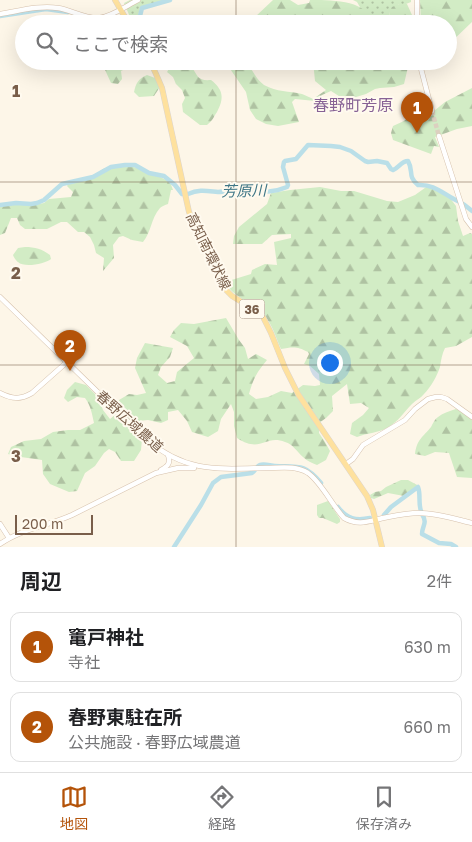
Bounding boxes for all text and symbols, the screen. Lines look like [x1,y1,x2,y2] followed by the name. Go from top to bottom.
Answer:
[15,15,457,70] search box
[33,29,61,57] icon: search
[73,32,168,55] text: ここで検索
[12,81,20,101] text: 1
[401,92,433,133] pin: 1
[313,95,393,115] district label: 春野町芳原
[221,181,269,199] water label: 芳原川
[183,210,235,292] street label: 高知南環状線
[11,263,21,283] text: 2
[240,300,264,318] road number: 36
[54,330,86,371] pin: 2
[317,350,343,376] your location
[93,387,167,455] street label: 春野広域農道
[11,446,21,466] text: 3
[15,512,92,535] scale bar
[22,515,63,532] text: 200 m
[20,568,62,594] text: 周辺
[427,571,452,591] text: 2件
[68,625,144,648] text: 竃戸神社
[33,637,41,657] text: 1
[404,637,451,657] text: 630 m
[68,652,100,672] text: 寺社
[68,705,182,728] text: 春野東駐在所
[32,717,42,737] text: 2
[404,717,451,737] text: 660 m
[68,732,241,752] text: 公共施設 · 春野広域農道
[60,783,88,833] tab: 地図
[208,783,236,833] tab: 経路
[356,783,412,833] tab: 保存済み

